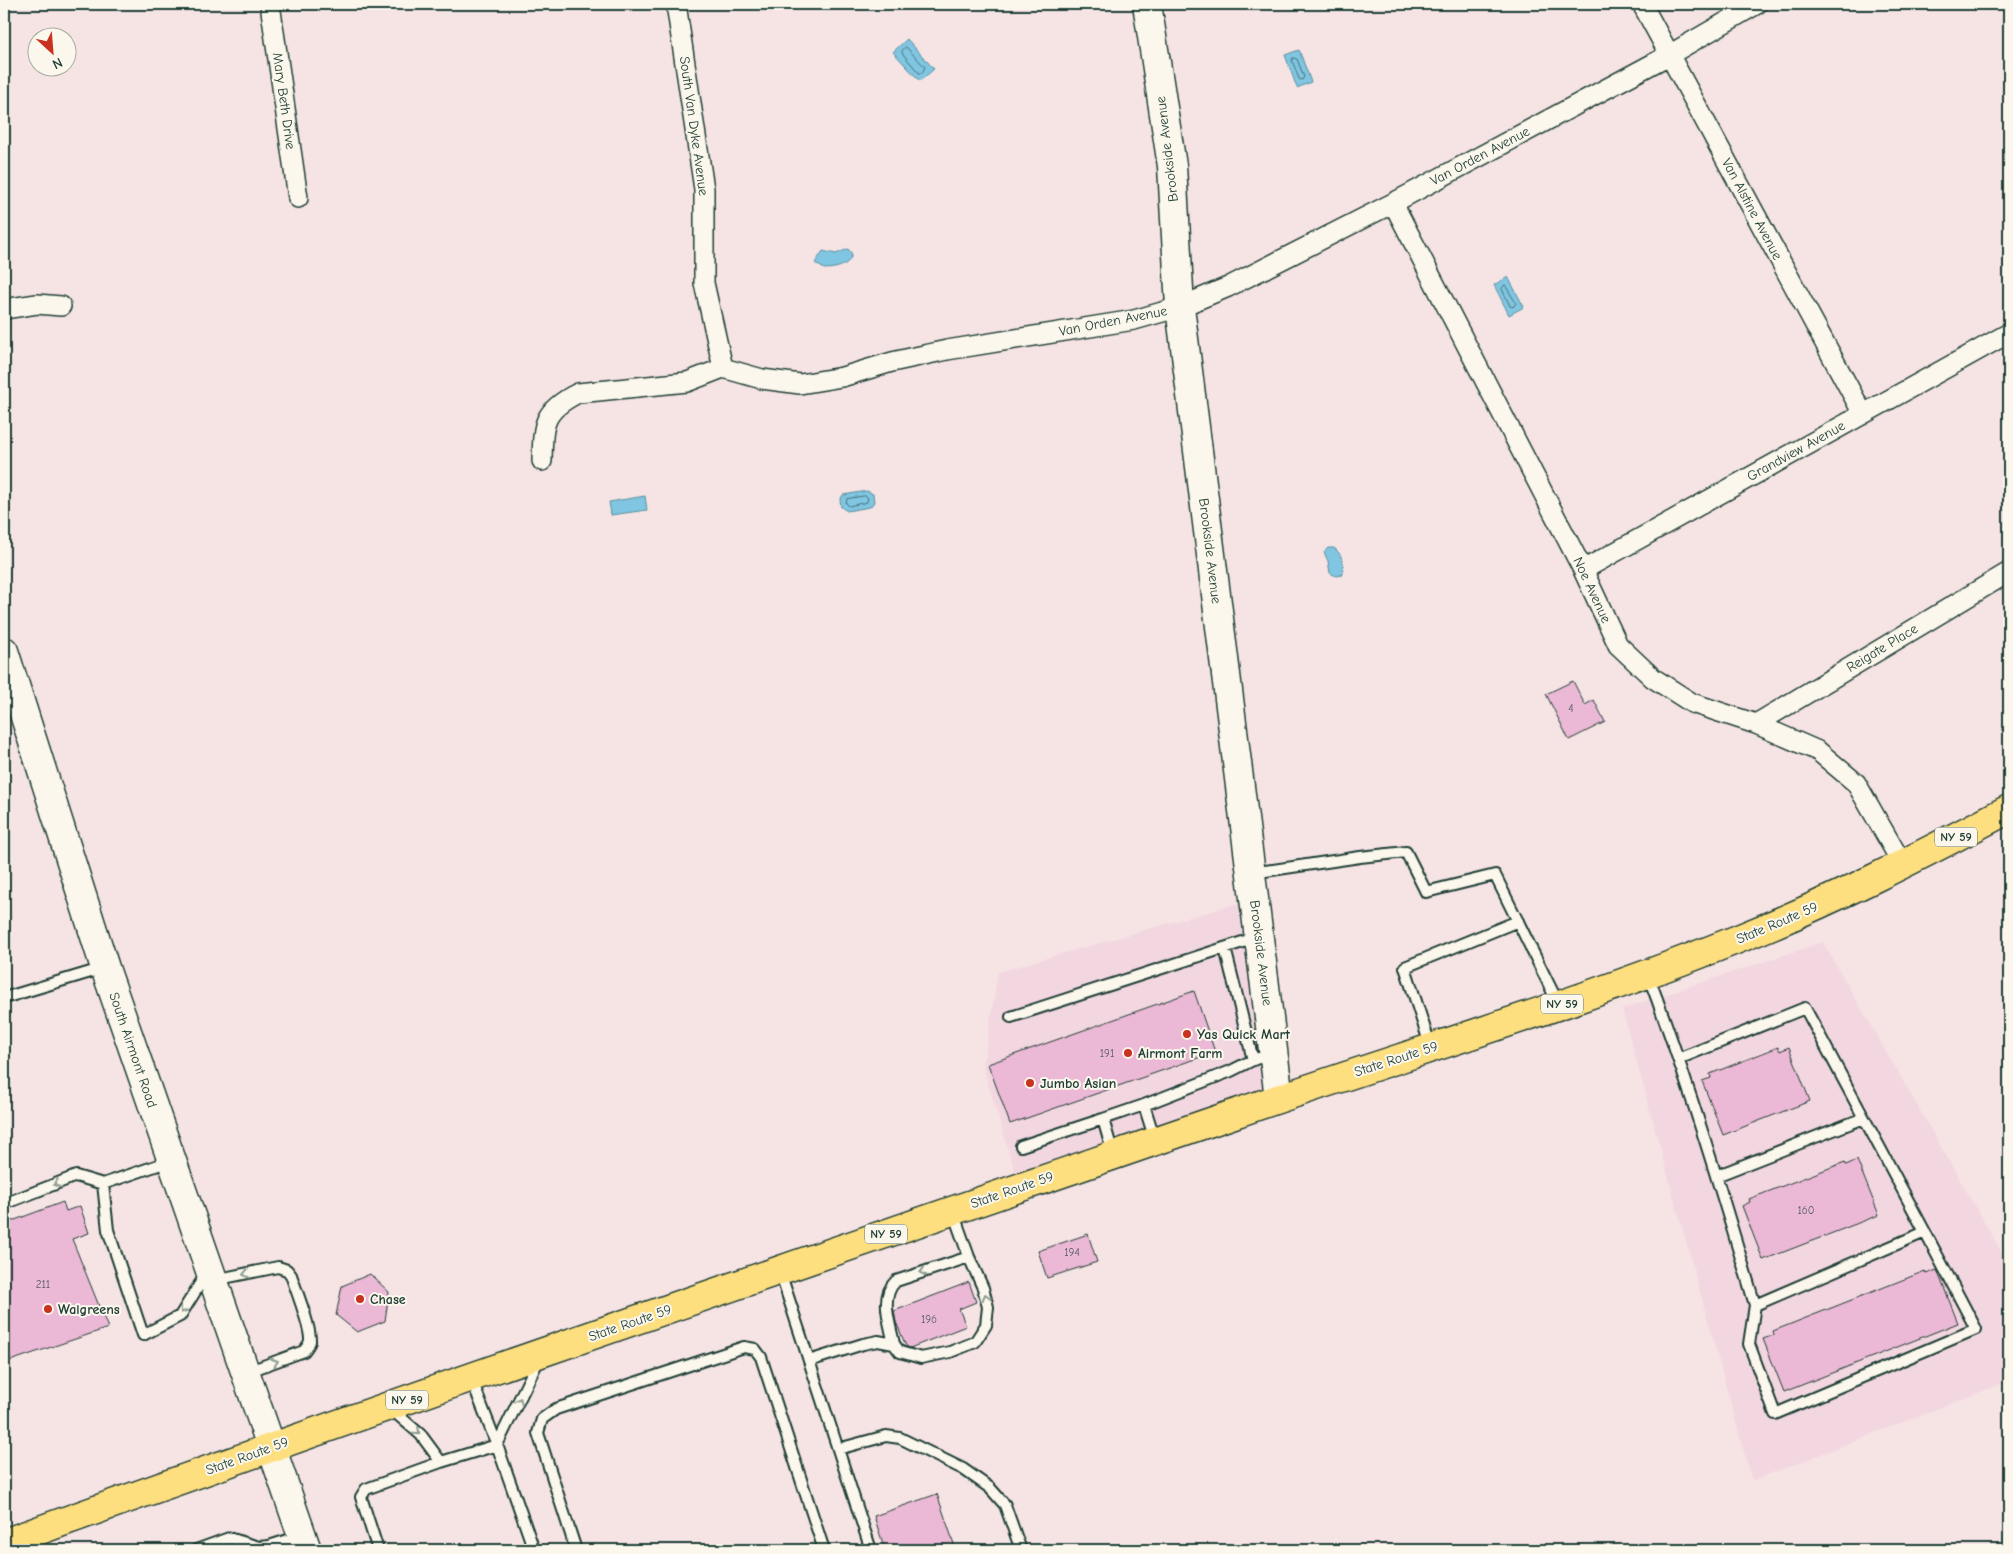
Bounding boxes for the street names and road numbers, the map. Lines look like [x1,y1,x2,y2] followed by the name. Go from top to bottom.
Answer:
[269,52,299,150] street label: Mary Beth Drive
[676,55,712,197] street label: South Van Dyke Avenue
[1152,95,1182,203] street label: Brookside Avenue
[1427,123,1533,189] street label: Van Orden Avenue
[1718,155,1786,263] street label: Van Alstine Avenue
[1057,302,1169,340] street label: Van Orden Avenue
[1744,417,1848,485] street label: Grandview Avenue
[1195,497,1225,605] street label: Brookside Avenue
[1569,554,1615,626] street label: Noe Avenue
[1843,620,1921,676] street label: Reigate Place
[1935,828,1977,846] road number: NY 59
[1734,898,1820,948] street label: State Route 59
[1246,899,1276,1007] street label: Brookside Avenue
[105,990,161,1110] street label: South Airmont Road
[1541,994,1583,1014] road number: NY 59
[1352,1037,1440,1081] street label: State Route 59
[968,1168,1056,1212] street label: State Route 59
[865,1224,907,1244] road number: NY 59
[586,1301,674,1345] street label: State Route 59
[386,1390,428,1410] road number: NY 59
[203,1433,291,1479] street label: State Route 59

